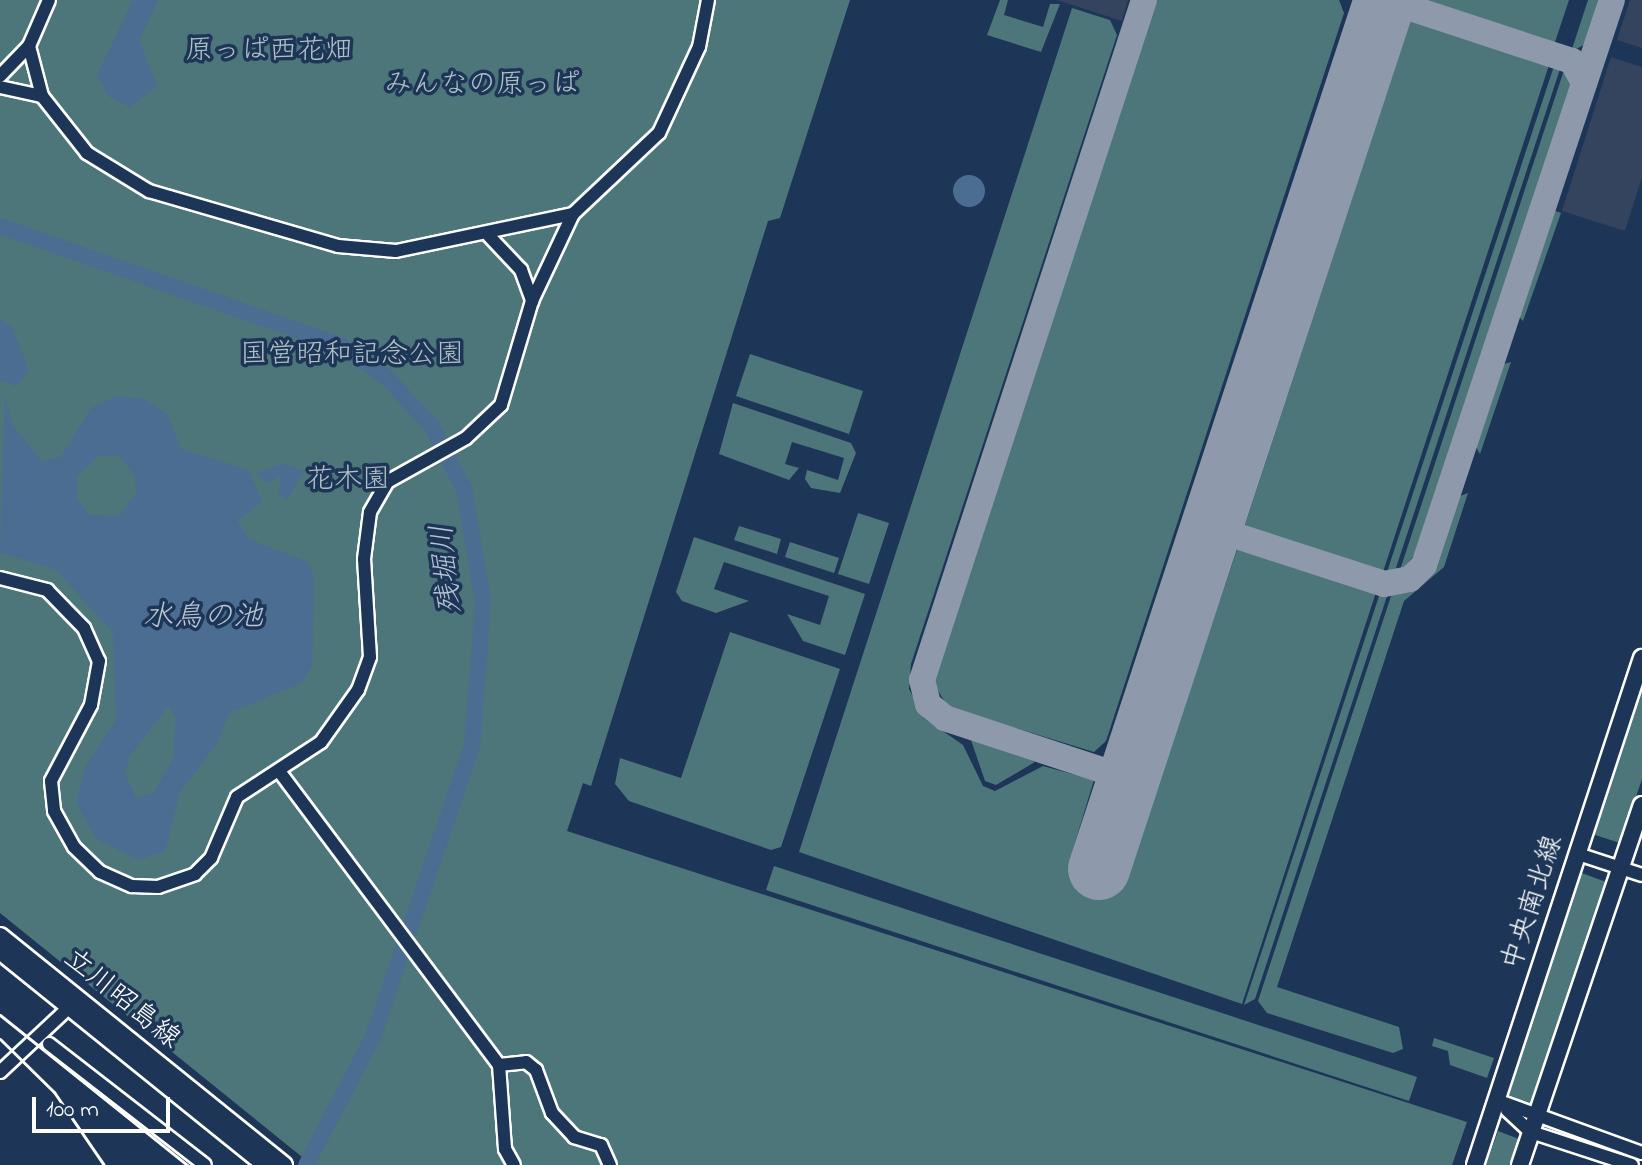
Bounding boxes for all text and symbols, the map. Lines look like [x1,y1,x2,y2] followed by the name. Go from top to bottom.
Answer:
[185,35,353,69] park label: 原っぱ西花畑
[384,69,580,103] park label: みんなの原っぱ
[240,339,464,373] park label: 国営昭和記念公園
[306,464,390,498] park label: 花木園
[425,522,471,616] water label: 残堀川
[143,600,263,636] water label: 水鳥の池
[1496,831,1572,975] street label: 中央南北線
[56,943,186,1057] street label: 立川昭島線
[36,1081,174,1131] scale bar
[46,1093,99,1128] text: 100 m

